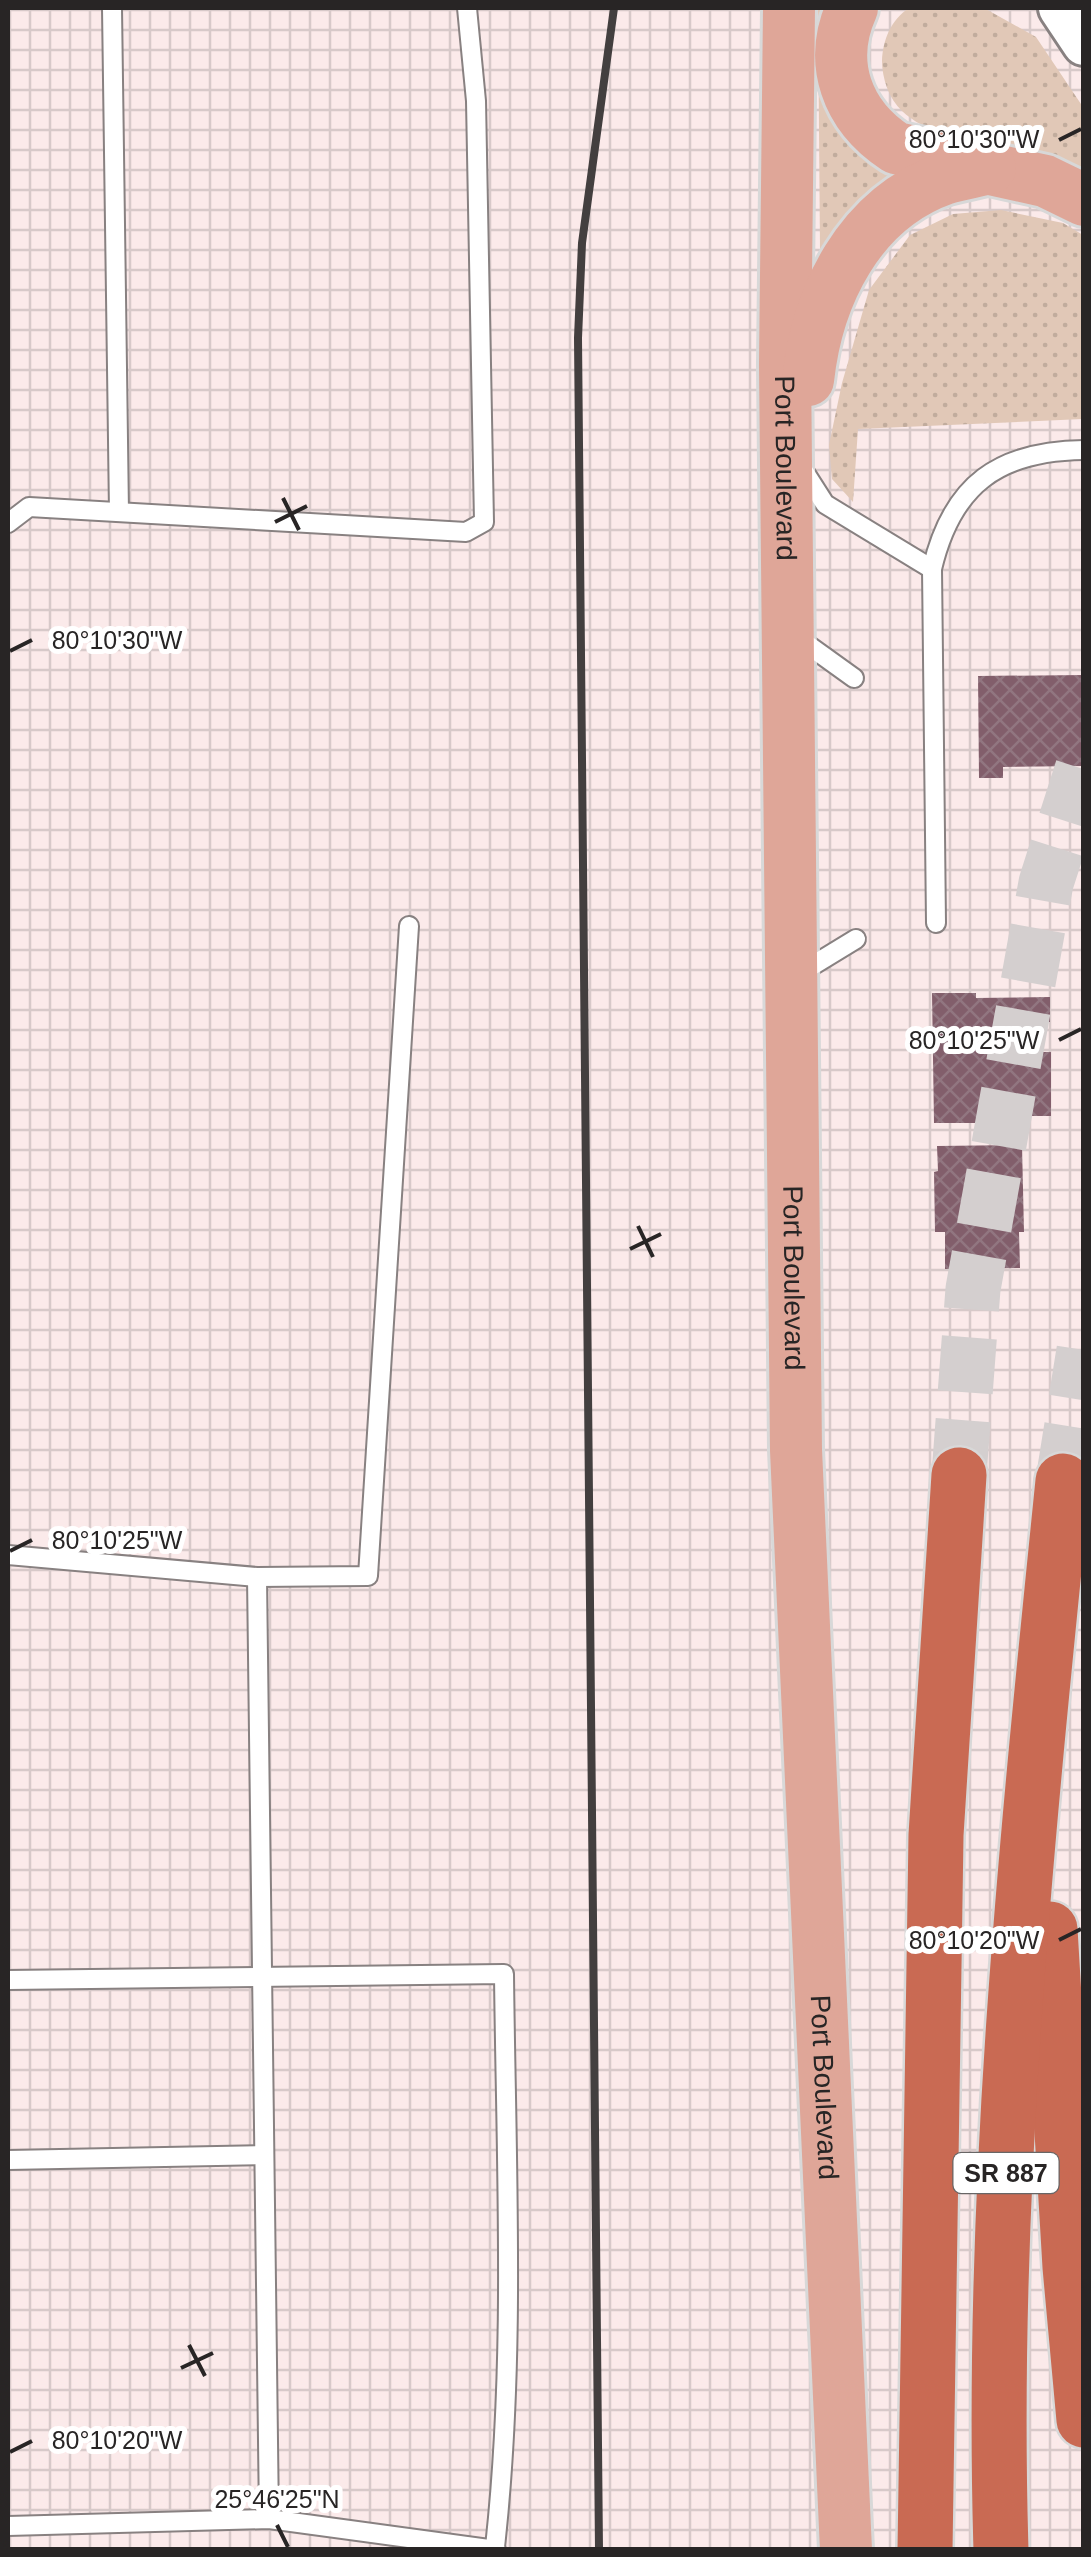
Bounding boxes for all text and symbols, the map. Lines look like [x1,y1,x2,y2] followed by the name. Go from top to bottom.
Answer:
[909,125,1040,153] text: 80°10'30"W
[770,375,802,561] street label: Port Boulevard
[52,626,183,654] text: 80°10'30"W
[909,1026,1040,1054] text: 80°10'25"W
[778,1185,811,1371] street label: Port Boulevard
[52,1526,183,1554] text: 80°10'25"W
[909,1926,1040,1954] text: 80°10'20"W
[805,1994,845,2181] street label: Port Boulevard
[954,2153,1058,2193] road number: SR 887
[52,2426,183,2454] text: 80°10'20"W
[214,2485,340,2513] text: 25°46'25"N

